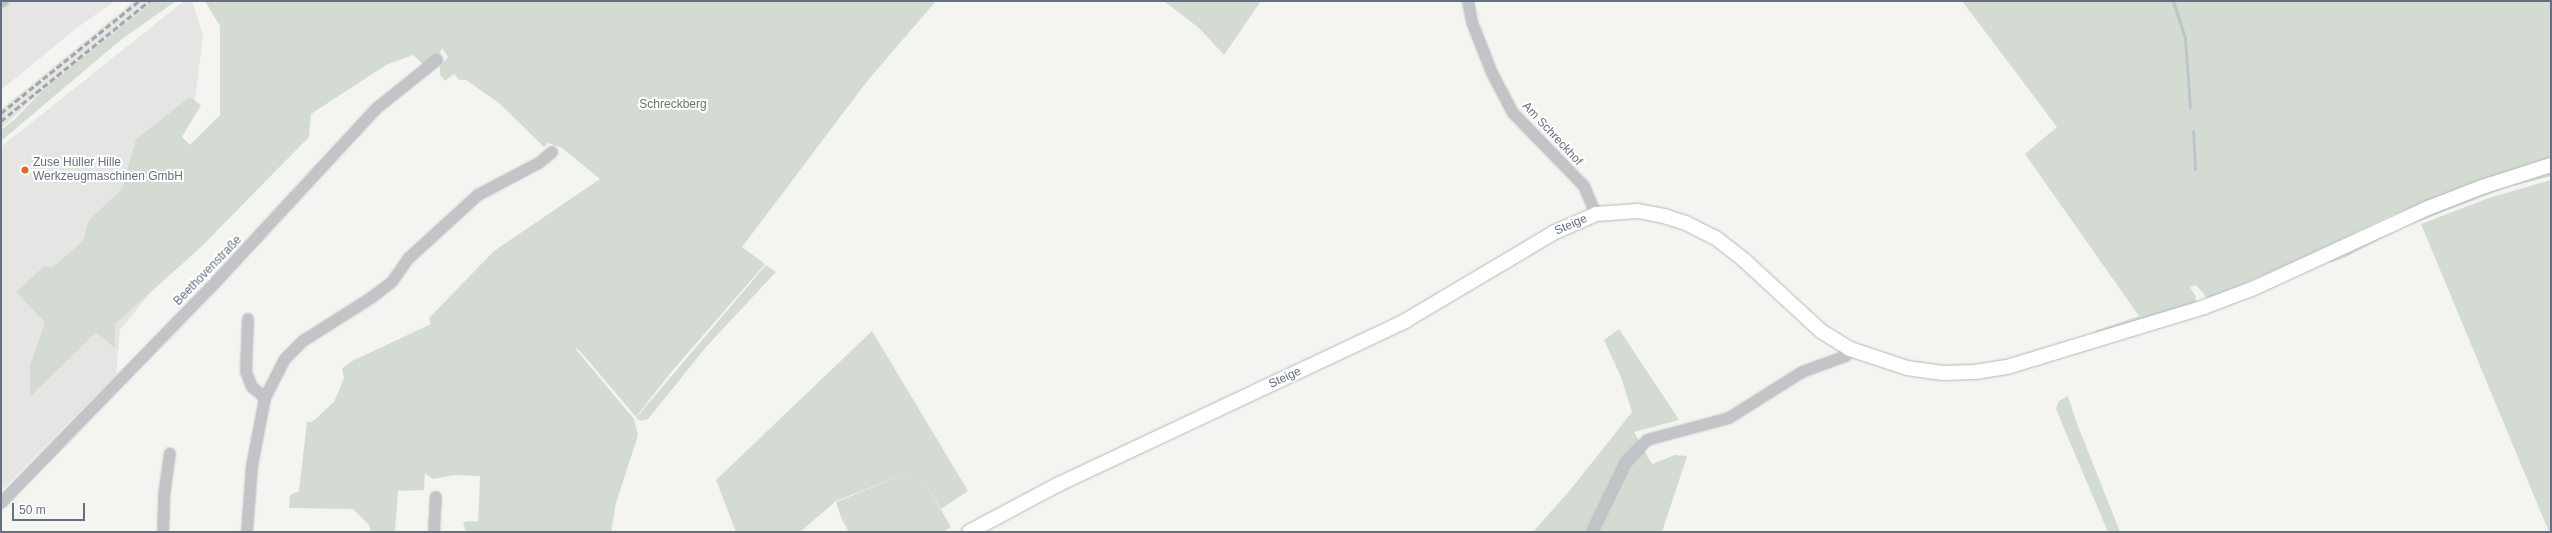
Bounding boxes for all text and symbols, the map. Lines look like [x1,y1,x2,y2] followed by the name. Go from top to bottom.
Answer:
[639,98,707,112] park label: Schreckberg
[1519,99,1585,169] street label: Am Schreckhof
[33,156,183,184] place label: Zuse Hüller Hille Werkzeugmaschinen GmbH
[20,165,30,175] marker: Zuse Hüller Hille Werkzeugmaschinen GmbH
[1553,212,1589,238] street label: Steige
[171,233,245,309] street label: Beethovenstraße
[1267,364,1303,392] street label: Steige
[14,495,87,521] scale bar
[19,503,46,517] text: 50 m

